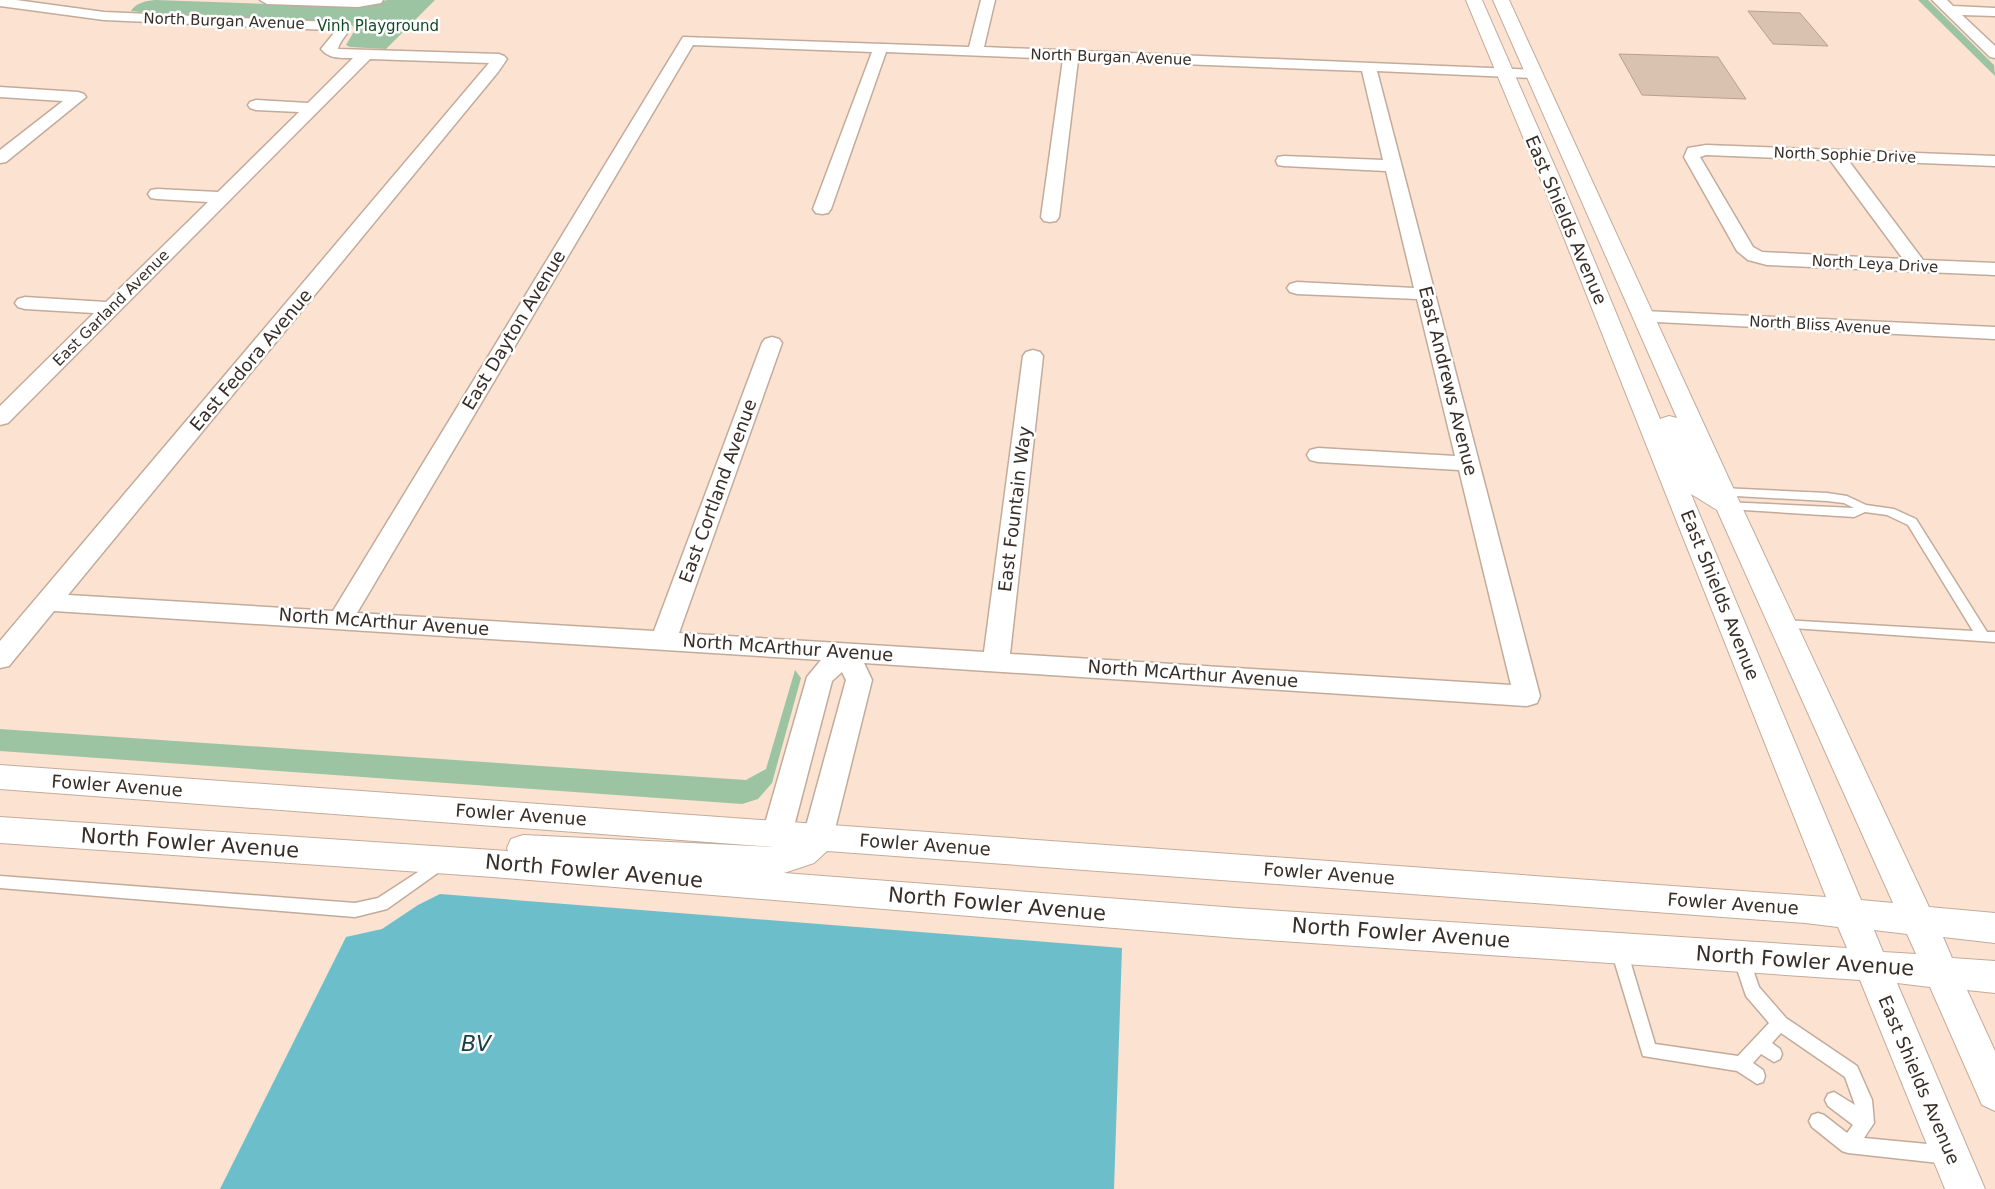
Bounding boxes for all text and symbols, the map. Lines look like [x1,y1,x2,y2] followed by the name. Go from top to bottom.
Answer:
[143,9,305,33] street label: North Burgan Avenue
[317,17,439,35] park label: Vinh Playground
[1030,45,1192,69] street label: North Burgan Avenue
[1521,132,1612,308] street label: East Shields Avenue
[1773,144,1917,166] street label: North Sophie Drive
[49,246,173,370] street label: East Garland Avenue
[458,246,569,413] street label: East Dayton Avenue
[1811,252,1939,276] street label: North Leya Drive
[1415,284,1482,478] street label: East Andrews Avenue
[185,285,316,435] street label: East Fedora Avenue
[1749,312,1891,338] street label: North Bliss Avenue
[674,396,761,586] street label: East Cortland Avenue
[994,425,1035,593] street label: East Fountain Way
[1677,507,1764,683] street label: East Shields Avenue
[278,604,490,639] street label: North McArthur Avenue
[682,630,894,665] street label: North McArthur Avenue
[1087,656,1299,691] street label: North McArthur Avenue
[51,770,183,801] street label: Fowler Avenue
[455,799,587,830] street label: Fowler Avenue
[80,823,300,863] street label: North Fowler Avenue
[859,829,991,860] street label: Fowler Avenue
[484,850,704,892] street label: North Fowler Avenue
[1263,858,1395,889] street label: Fowler Avenue
[887,883,1107,925] street label: North Fowler Avenue
[1667,888,1799,919] street label: Fowler Avenue
[1291,913,1511,953] street label: North Fowler Avenue
[1695,941,1915,981] street label: North Fowler Avenue
[1874,992,1965,1168] street label: East Shields Avenue
[461,1031,493,1056] water label: BV

